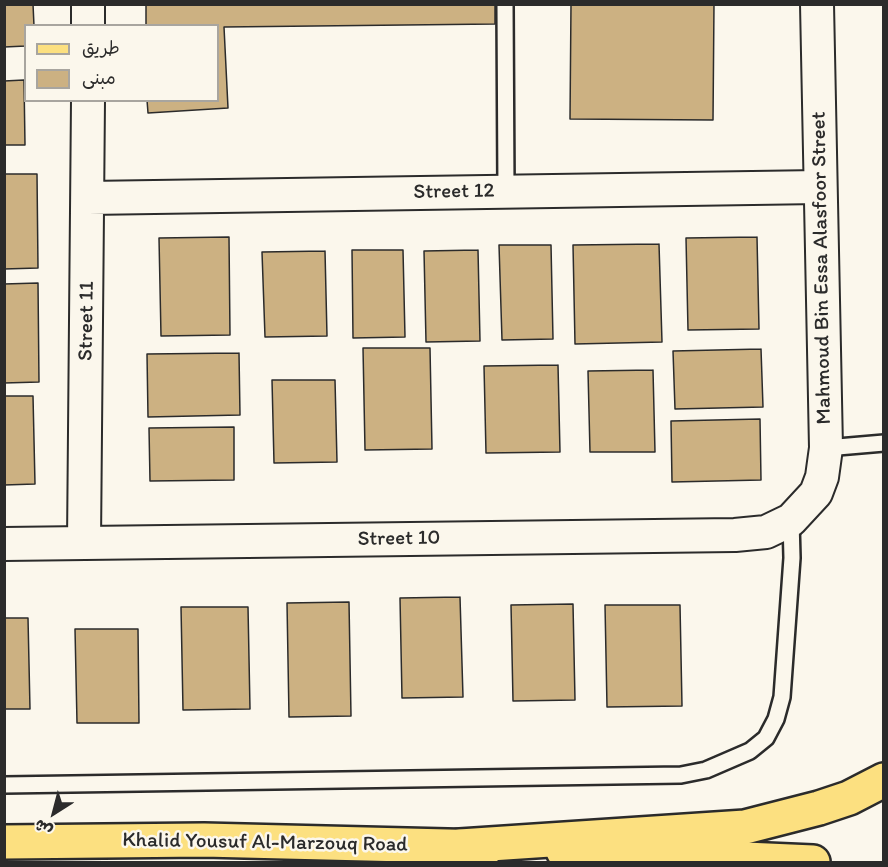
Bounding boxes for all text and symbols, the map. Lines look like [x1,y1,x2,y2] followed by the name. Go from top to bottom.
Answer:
[24,24,219,102] legend
[82,37,120,59] text: طريق
[82,67,116,89] text: مبنى
[807,111,837,425] street label: Mahmoud Bin Essa Alasfoor Street
[413,179,495,205] street label: Street 12
[74,281,100,361] street label: Street 11
[357,526,441,552] street label: Street 10
[24,783,84,843] north arrow
[30,815,56,841] text: ش
[122,828,408,858] street label: Khalid Yousuf Al-Marzouq Road

